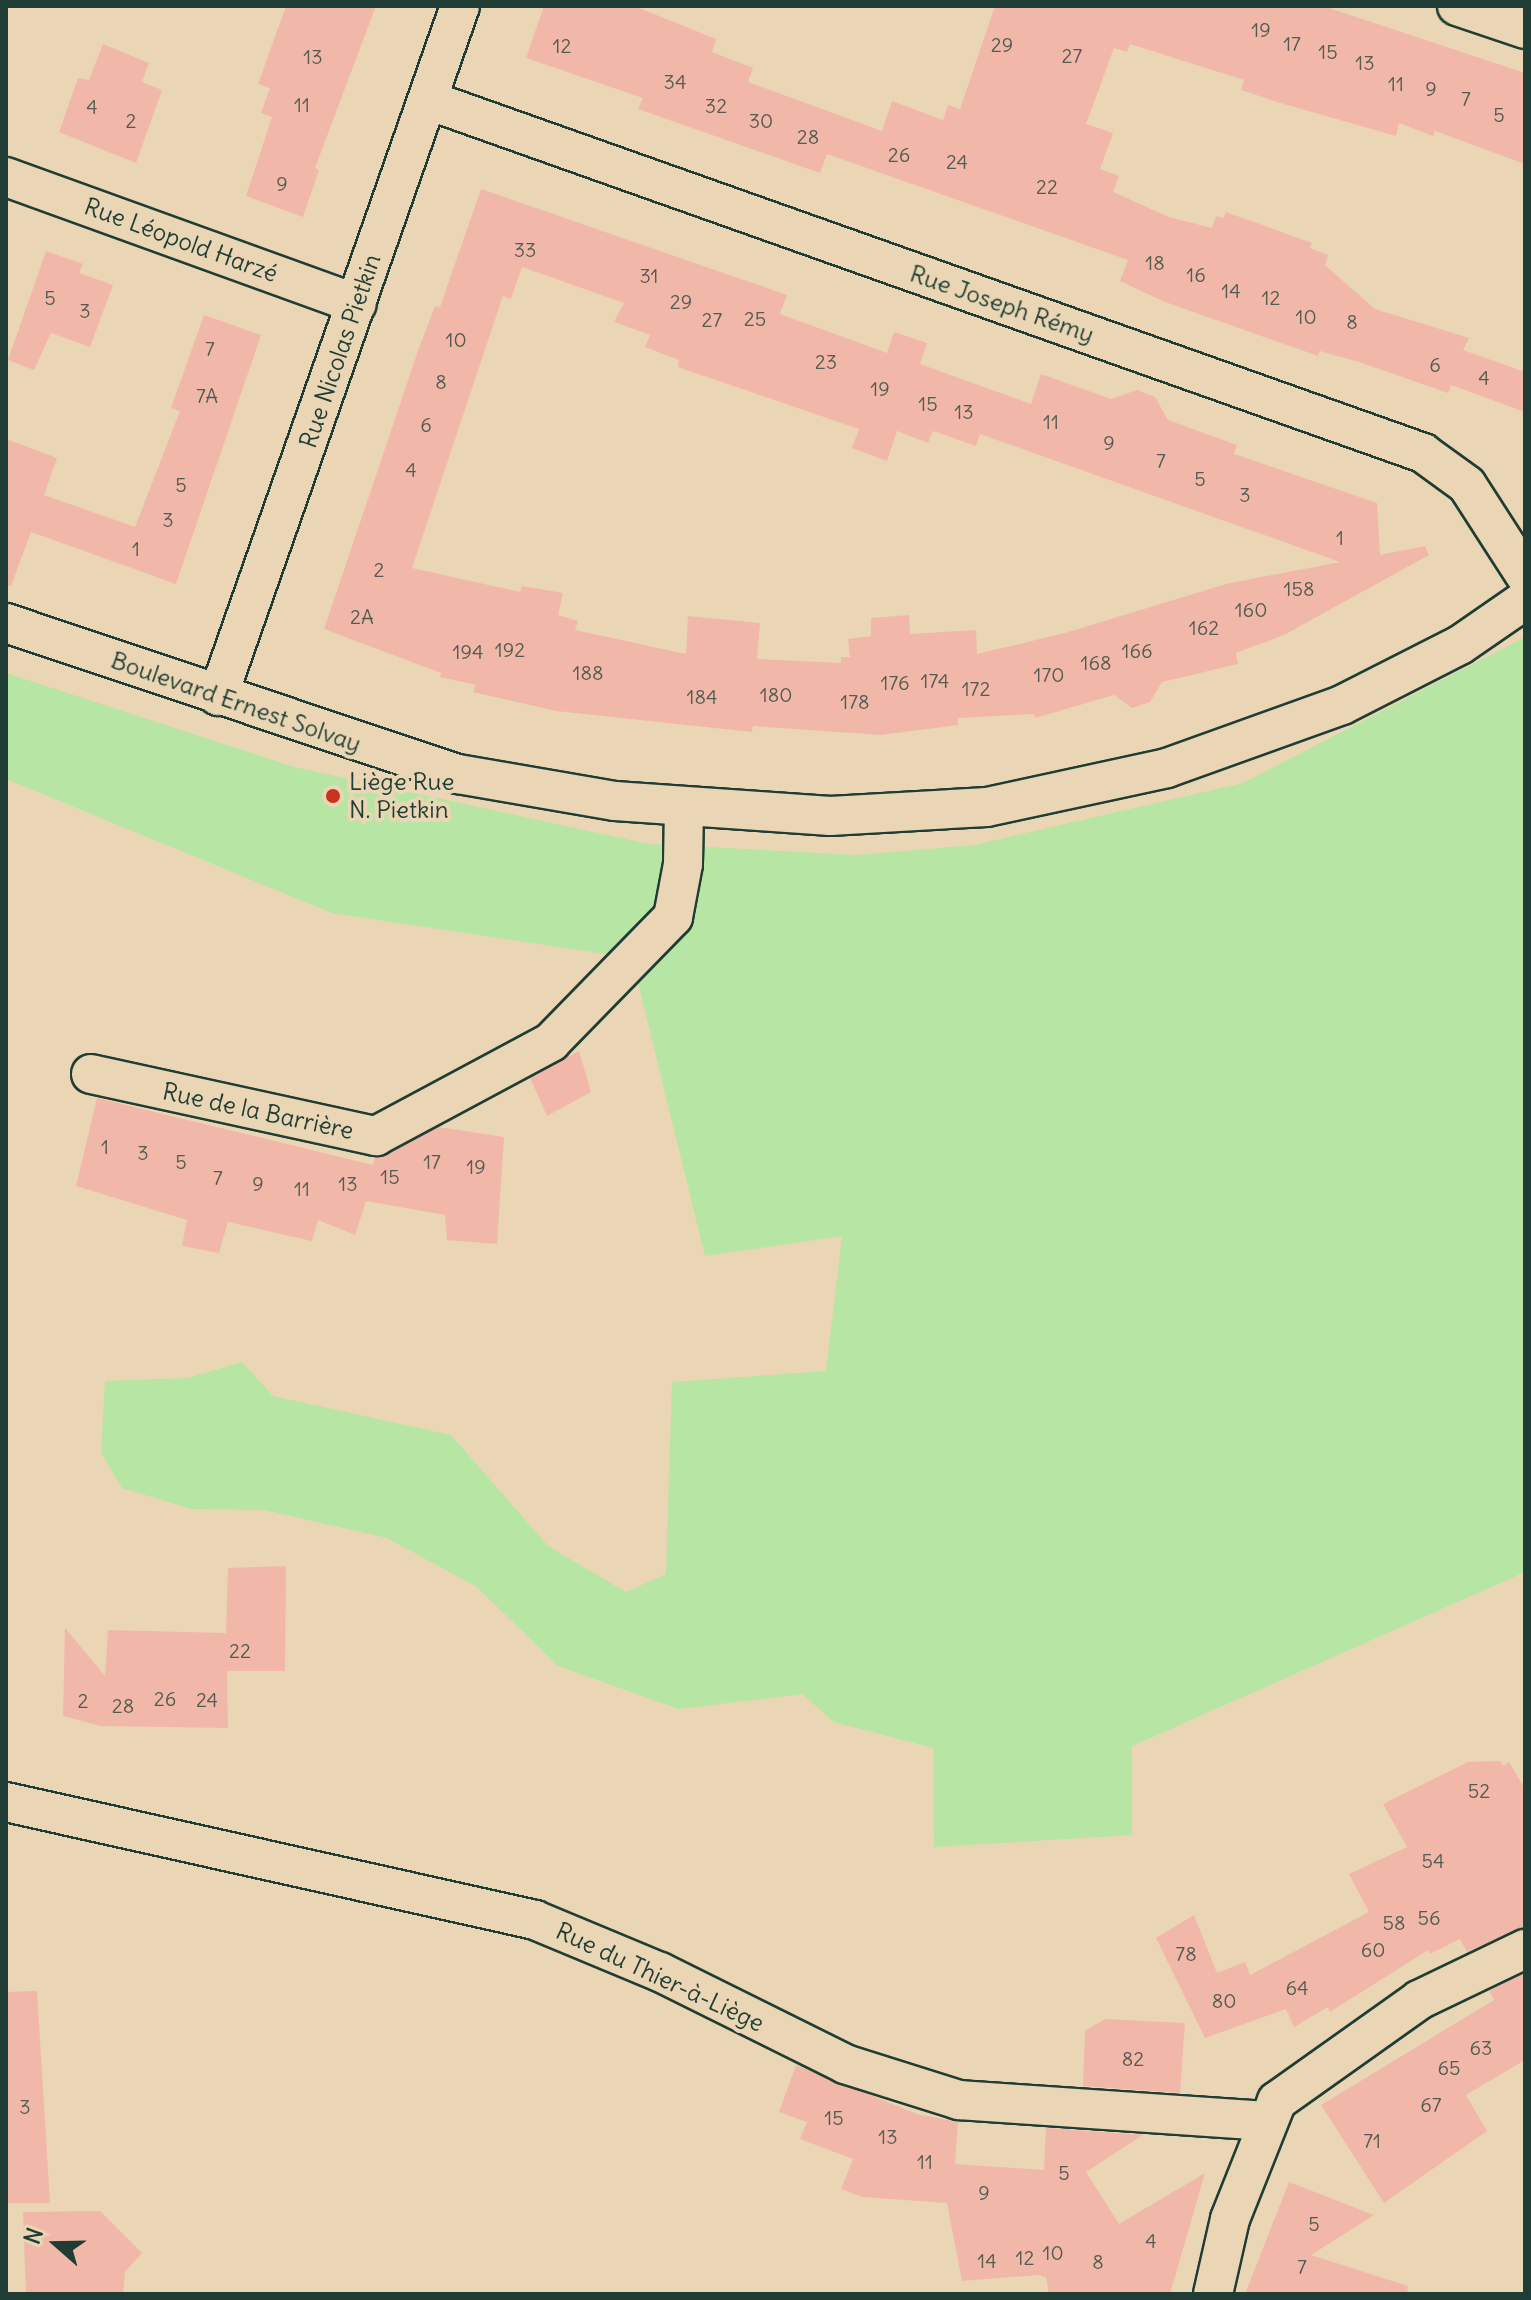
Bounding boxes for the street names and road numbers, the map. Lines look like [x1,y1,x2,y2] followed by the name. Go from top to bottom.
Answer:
[80,192,282,288] street label: Rue Léopold Harzé
[293,250,387,452] street label: Rue Nicolas Pietkin
[906,259,1098,349] street label: Rue Joseph Rémy
[107,646,365,758] street label: Boulevard Ernest Solvay
[160,1077,356,1145] street label: Rue de la Barrière
[551,1916,769,2038] street label: Rue du Thier-à-Liège

